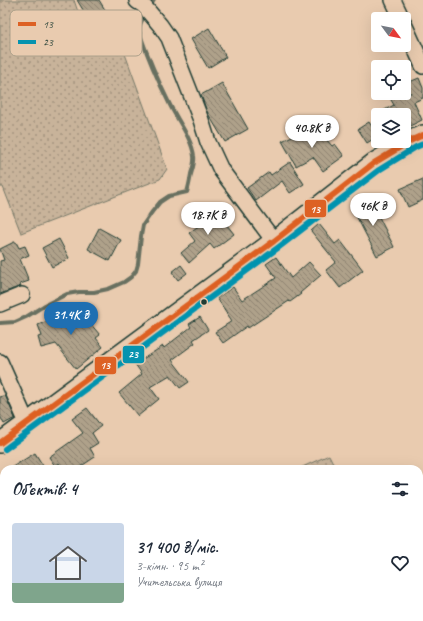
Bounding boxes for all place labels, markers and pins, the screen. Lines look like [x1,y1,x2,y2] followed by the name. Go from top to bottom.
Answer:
[275,115,349,149] pin: 40.8K ₴
[345,193,401,227] pin: 46K ₴
[171,202,245,236] pin: 18.7K ₴
[199,297,209,307] unlabelled marker
[34,302,108,336] pin: 31.4K ₴

